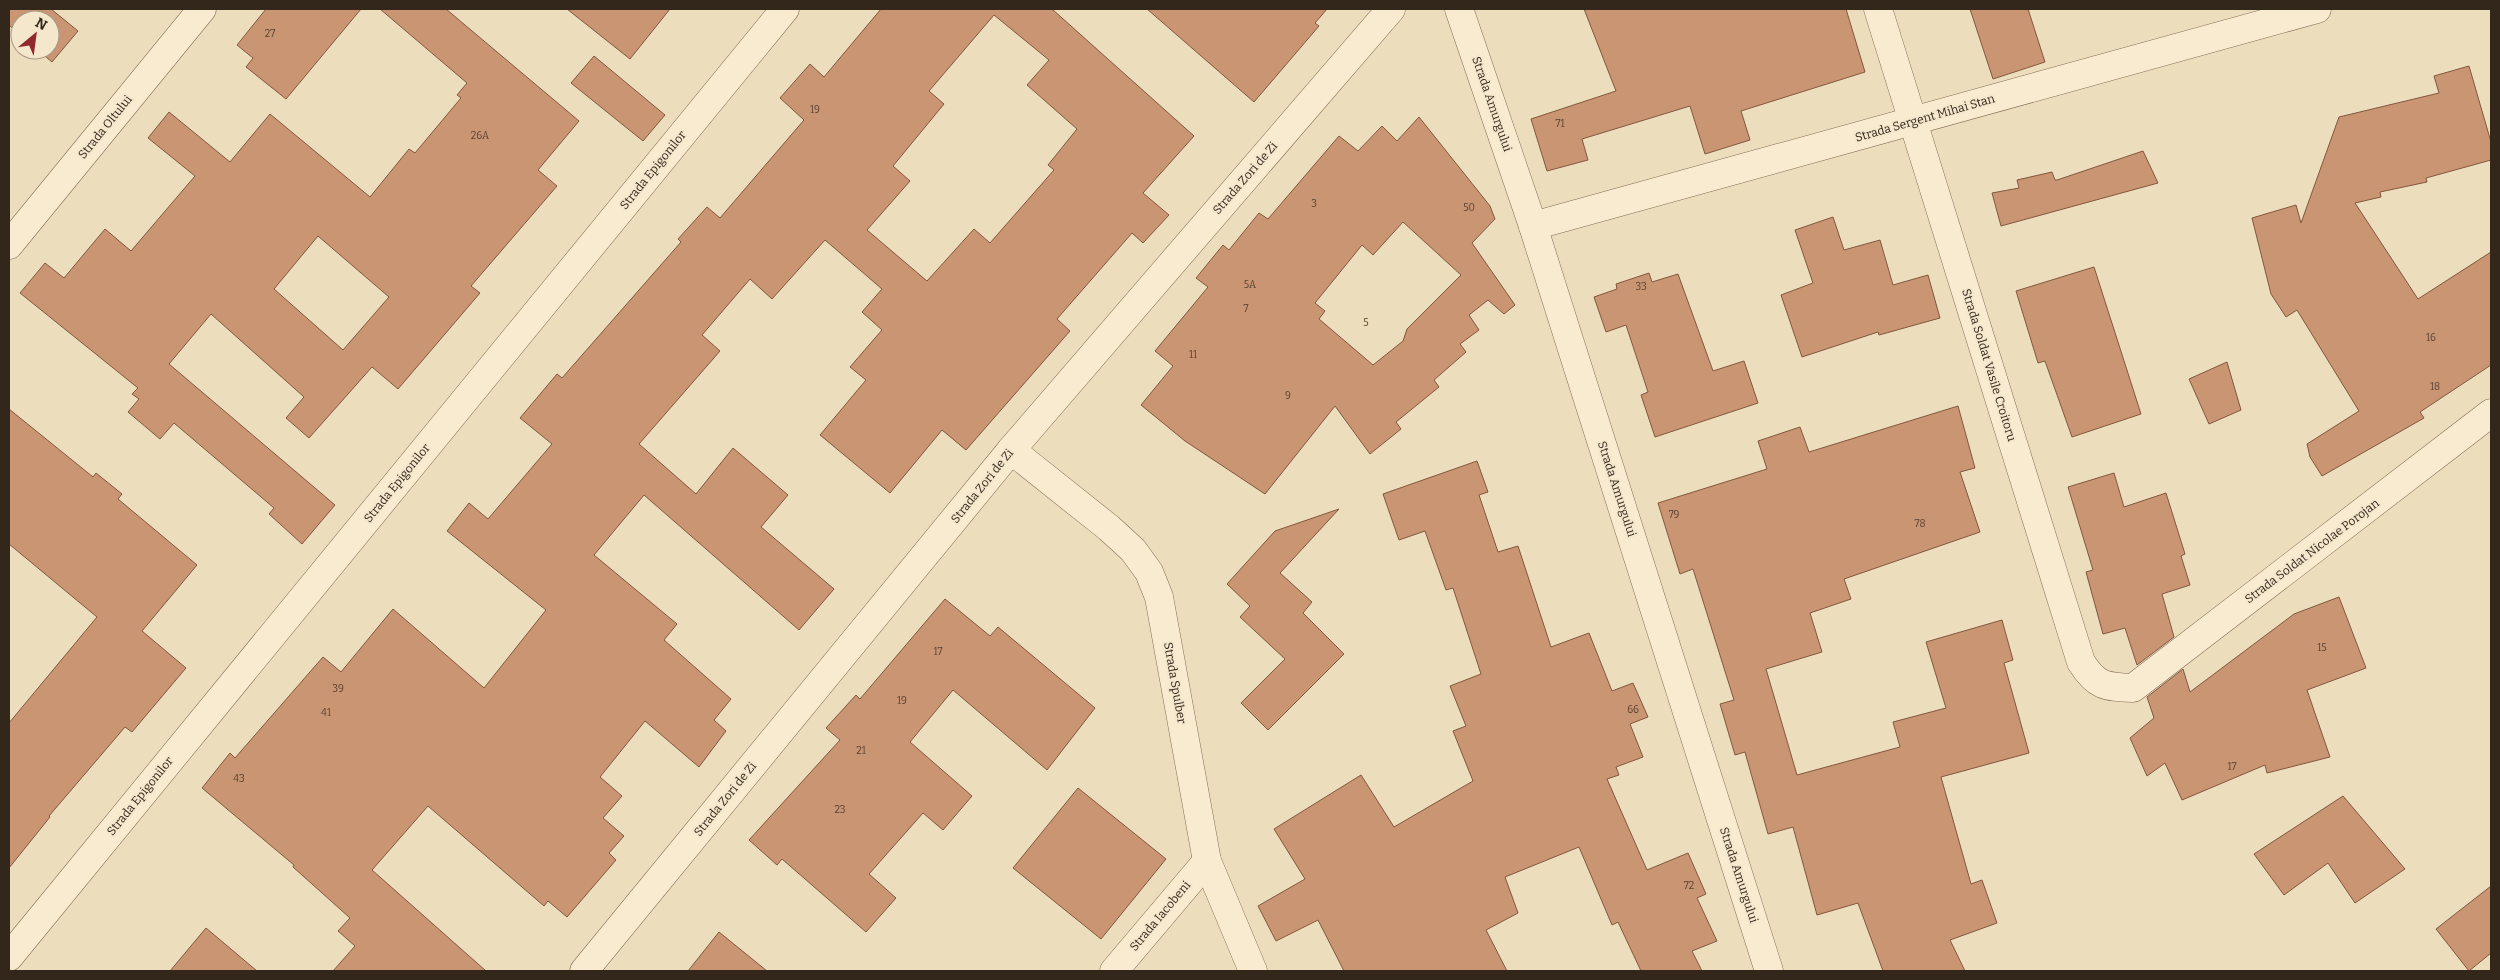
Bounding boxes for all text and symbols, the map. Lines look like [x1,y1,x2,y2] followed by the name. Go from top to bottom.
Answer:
[10,10,60,60] north arrow
[32,14,50,34] text: N
[265,28,275,40] house number: 27
[1469,55,1515,154] street label: Strada Amurgului
[1854,91,1997,145] street label: Strada Sergent Mihai Stan
[75,92,135,161] street label: Strada Oltului
[810,104,820,116] house number: 19
[1555,118,1565,130] house number: 71
[617,127,689,212] street label: Strada Epigonilor
[471,130,490,142] house number: 26A
[1210,139,1280,217] street label: Strada Zori de Zi
[1311,198,1317,210] house number: 3
[1463,202,1475,214] house number: 50
[1244,279,1257,291] house number: 5A
[1635,281,1647,293] house number: 33
[1959,287,2019,443] street label: Strada Soldat Vasile Croitoru
[1243,303,1249,315] house number: 7
[1363,317,1369,329] house number: 5
[2426,332,2436,344] house number: 16
[1189,349,1197,361] house number: 11
[2430,381,2440,393] house number: 18
[1285,390,1291,402] house number: 9
[1595,439,1639,539] street label: Strada Amurgului
[361,440,433,525] street label: Strada Epigonilor
[948,446,1016,526] street label: Strada Zori de Zi
[2242,496,2382,606] street label: Strada Soldat Nicolae Porojan
[1669,509,1679,521] house number: 79
[1915,518,1925,530] house number: 78
[1161,641,1189,726] street label: Strada Spulber
[2317,642,2327,654] house number: 15
[934,646,942,658] house number: 17
[332,683,344,695] house number: 39
[897,695,907,707] house number: 19
[1627,704,1639,716] house number: 66
[321,707,331,719] house number: 41
[856,745,866,757] house number: 21
[104,753,176,838] street label: Strada Epigonilor
[691,759,759,839] street label: Strada Zori de Zi
[2228,761,2236,773] house number: 17
[233,773,245,785] house number: 43
[834,804,846,816] house number: 23
[1717,825,1761,925] street label: Strada Amurgului
[1127,878,1194,954] street label: Strada Iacobeni
[1684,880,1694,892] house number: 72

